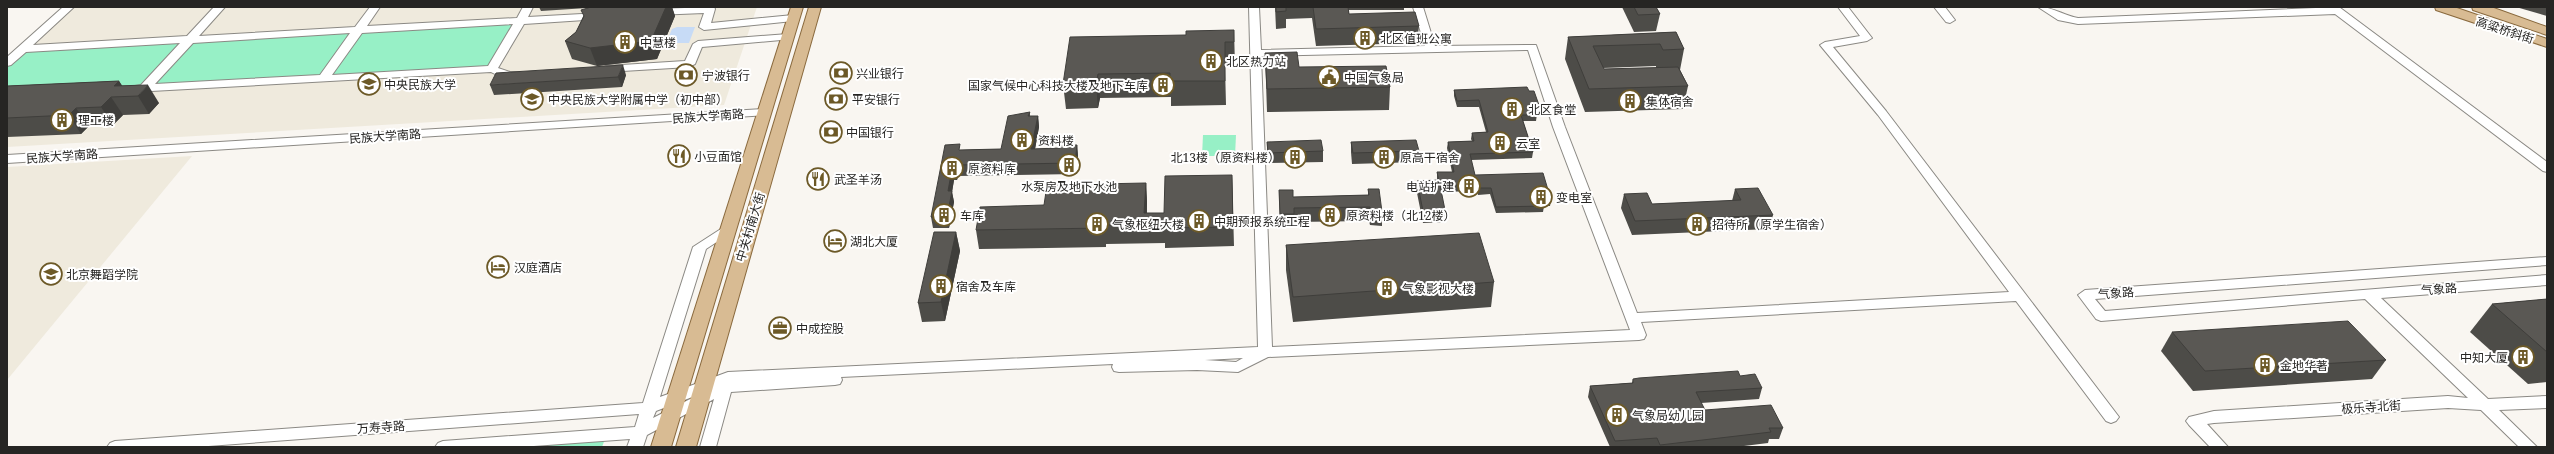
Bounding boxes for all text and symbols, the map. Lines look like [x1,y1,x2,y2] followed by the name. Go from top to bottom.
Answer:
[2474,13,2536,47] street label: 高粱桥斜街
[1352,25,1378,51] building icon: 北区值班公寓
[612,29,638,55] building icon: 中慧楼
[1380,30,1452,47] place label: 北区值班公寓
[640,34,676,51] place label: 中慧楼
[1198,48,1224,74] building icon: 北区热力站
[1226,53,1286,70] place label: 北区热力站
[828,60,854,86] bank icon: 兴业银行
[673,62,699,88] bank icon: 宁波银行
[1316,64,1342,90] public building icon: 中国气象局
[856,65,904,82] place label: 兴业银行
[702,67,750,84] place label: 宁波银行
[1344,69,1404,86] place label: 中国气象局
[356,71,382,97] school or university icon: 中央民族大学
[1150,72,1176,98] building icon: 国家气候中心科技大楼及地下车库
[384,76,456,93] place label: 中央民族大学
[968,77,1148,94] place label: 国家气候中心科技大楼及地下车库
[519,86,545,112] school or university icon: 中央民族大学附属中学（初中部）
[823,86,849,112] bank icon: 平安银行
[1617,88,1643,114] building icon: 集体宿舍
[548,91,728,108] place label: 中央民族大学附属中学（初中部）
[852,91,900,108] place label: 平安银行
[1646,93,1694,110] place label: 集体宿舍
[1499,96,1525,122] building icon: 北区食堂
[1528,101,1576,118] place label: 北区食堂
[671,105,745,127] street label: 民族大学南路
[49,107,75,133] building icon: 理工楼
[78,112,114,129] place label: 理工楼
[818,119,844,145] bank icon: 中国银行
[846,124,894,141] place label: 中国银行
[348,125,422,147] street label: 民族大学南路
[1009,127,1035,153] building icon: 资料楼
[1487,130,1513,156] building icon: 云室
[1038,132,1074,149] place label: 资料楼
[1516,135,1540,152] place label: 云室
[666,143,692,169] restaurant icon: 小豆面馆
[1282,144,1308,170] building icon: 北13楼（原资料楼）
[1371,144,1397,170] building icon: 原高干宿舍
[25,145,99,167] street label: 民族大学南路
[694,148,742,165] place label: 小豆面馆
[1171,149,1280,166] place label: 北13楼（原资料楼）
[1400,149,1460,166] place label: 原高干宿舍
[1056,152,1082,178] building icon: 水泵房及地下水池
[939,155,965,181] building icon: 原资料库
[968,160,1016,177] place label: 原资料库
[805,166,831,192] restaurant icon: 武圣羊汤
[834,171,882,188] place label: 武圣羊汤
[1456,173,1482,199] building icon: 电站扩建
[1021,178,1117,195] place label: 水泵房及地下水池
[1406,178,1454,195] place label: 电站扩建
[1528,184,1554,210] building icon: 变电室
[1556,189,1592,206] place label: 变电室
[731,190,769,264] street label: 中关村南大街
[931,202,957,228] building icon: 车库
[1317,202,1343,228] building icon: 原资料楼（北12楼）
[960,207,984,224] place label: 车库
[1346,207,1455,224] place label: 原资料楼（北12楼）
[1186,208,1212,234] building icon: 中期预报系统工程
[1084,211,1110,237] building icon: 气象枢纽大楼
[1684,211,1710,237] building icon: 招待所（原学生宿舍）
[1214,213,1310,230] place label: 中期预报系统工程
[1112,216,1184,233] place label: 气象枢纽大楼
[1712,216,1832,233] place label: 招待所（原学生宿舍）
[822,228,848,254] hotel icon: 湖北大厦
[850,233,898,250] place label: 湖北大厦
[485,254,511,280] hotel icon: 汉庭酒店
[514,259,562,276] place label: 汉庭酒店
[38,261,64,287] school or university icon: 北京舞蹈学院
[66,266,138,283] place label: 北京舞蹈学院
[928,273,954,299] building icon: 宿舍及车库
[1374,275,1400,301] building icon: 气象影视大楼
[956,278,1016,295] place label: 宿舍及车库
[2420,279,2458,299] street label: 气象路
[1402,280,1474,297] place label: 气象影视大楼
[2097,283,2135,303] street label: 气象路
[767,315,793,341] office icon: 中成控股
[796,320,844,337] place label: 中成控股
[2510,344,2536,370] building icon: 中知大厦
[2460,349,2508,366] place label: 中知大厦
[2252,352,2278,378] building icon: 金地华著
[2280,357,2328,374] place label: 金地华著
[2340,396,2402,418] street label: 极乐寺北街
[1604,402,1630,428] building icon: 气象局幼儿园
[1632,407,1704,424] place label: 气象局幼儿园
[356,417,406,437] street label: 万寿寺路

